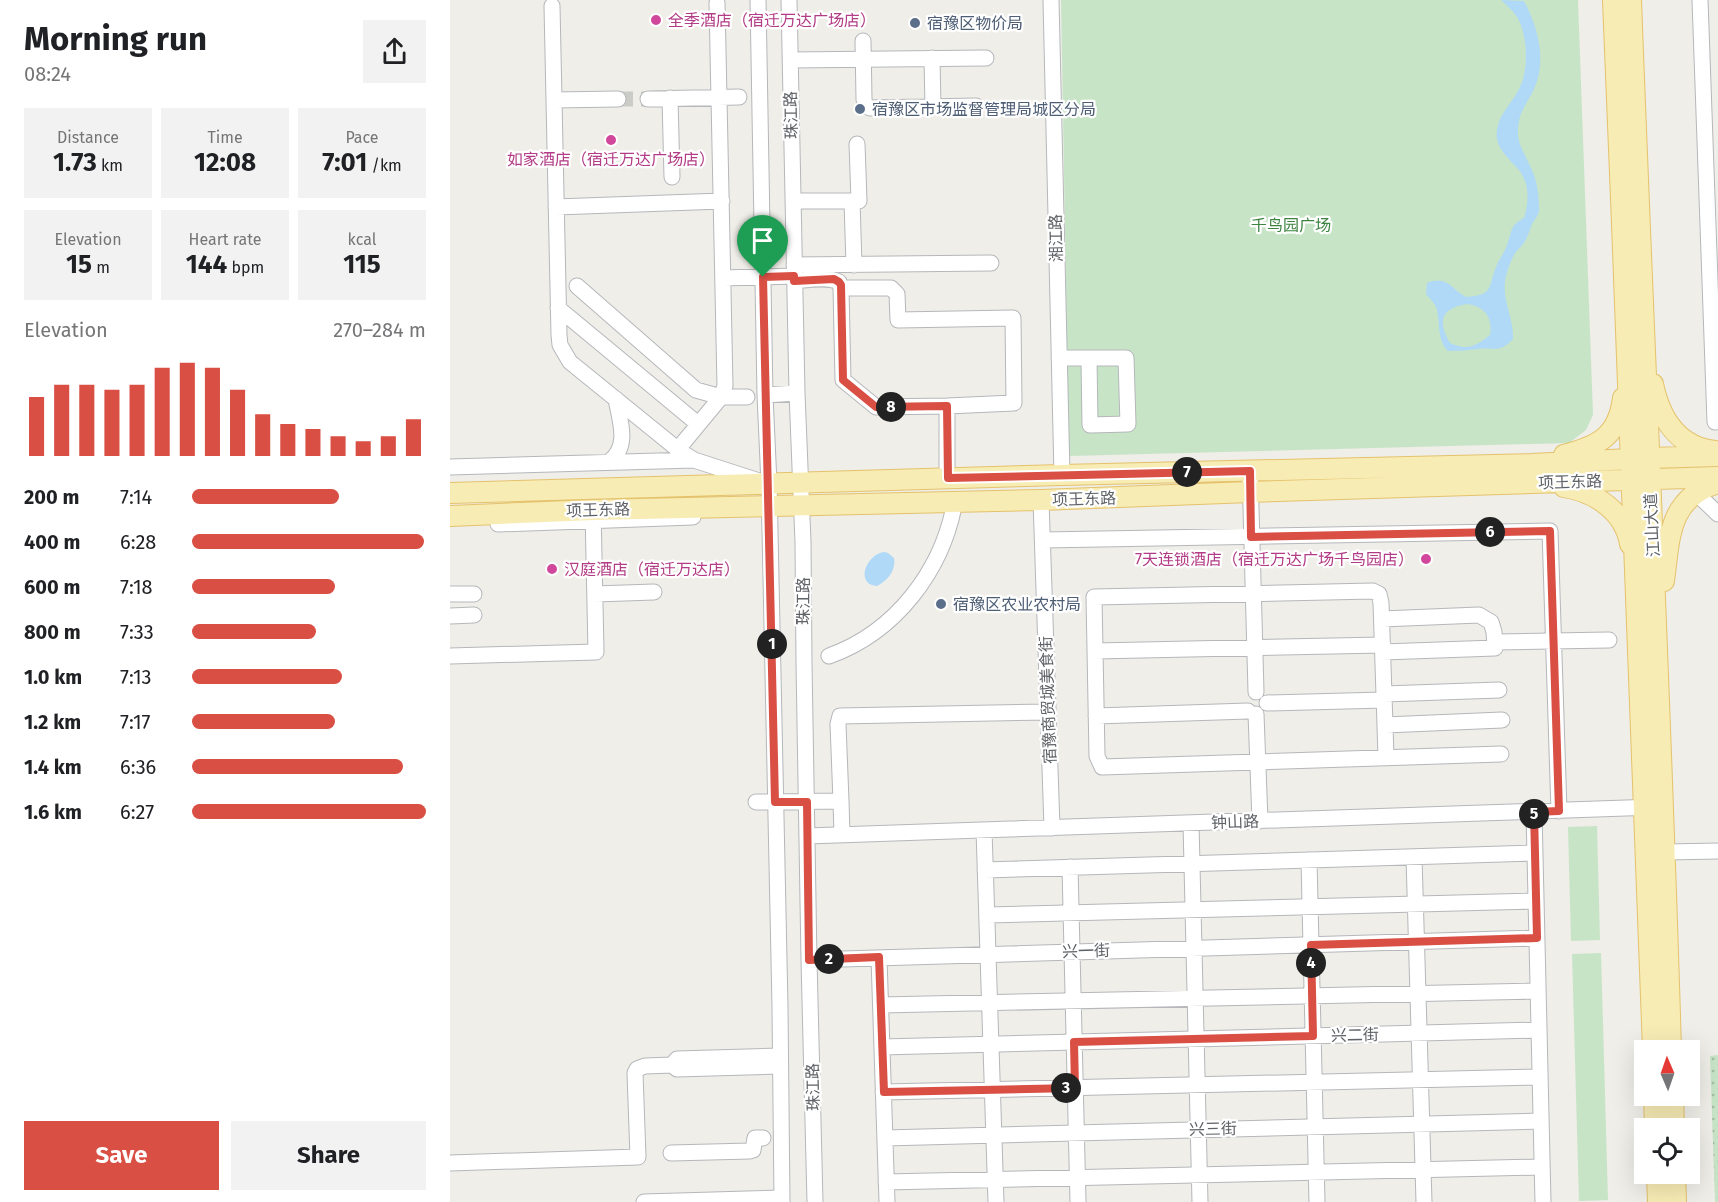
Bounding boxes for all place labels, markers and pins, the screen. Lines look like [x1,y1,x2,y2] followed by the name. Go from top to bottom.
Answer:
[668,11,876,30] place label: 全季酒店（宿迁万达广场店）
[649,13,663,27] marker: 全季酒店（宿迁万达广场店）
[927,14,1023,33] place label: 宿豫区物价局
[908,16,922,30] marker: 宿豫区物价局
[872,100,1096,119] place label: 宿豫区市场监督管理局城区分局
[853,102,867,116] marker: 宿豫区市场监督管理局城区分局
[604,133,618,147] marker: 如家酒店（宿迁万达广场店）
[507,150,715,169] place label: 如家酒店（宿迁万达广场店）
[737,215,788,277] pin
[876,392,906,422] pin: 8
[1172,457,1202,487] pin: 7
[1475,517,1505,547] pin: 6
[1135,550,1414,569] place label: 7天连锁酒店（宿迁万达广场千鸟园店）
[1419,552,1433,566] marker: 7天连锁酒店（宿迁万达广场千鸟园店）
[564,560,740,579] place label: 汉庭酒店（宿迁万达店）
[545,562,559,576] marker: 汉庭酒店（宿迁万达店）
[953,595,1081,614] place label: 宿豫区农业农村局
[934,597,948,611] marker: 宿豫区农业农村局
[757,629,787,659] pin: 1
[1519,799,1549,829] pin: 5
[814,944,844,974] pin: 2
[1296,948,1326,978] pin: 4
[1051,1073,1081,1103] pin: 3

